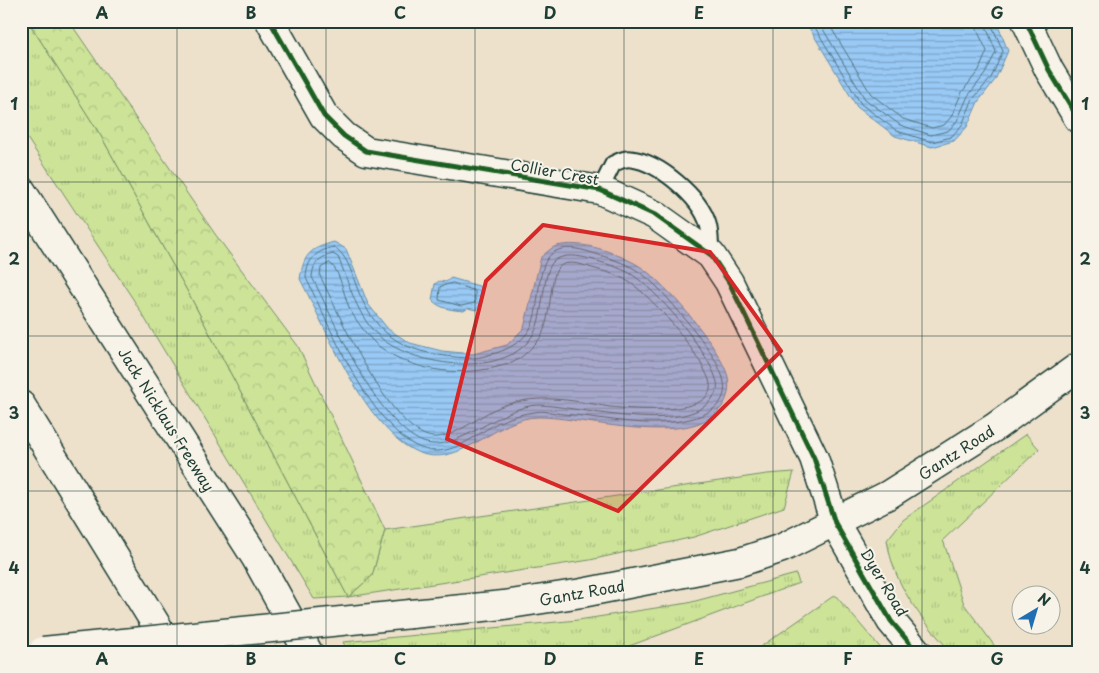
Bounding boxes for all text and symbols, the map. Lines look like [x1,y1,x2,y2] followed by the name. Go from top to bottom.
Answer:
[96,0,109,24] text: A
[246,0,257,24] text: B
[394,0,406,24] text: C
[544,0,556,24] text: D
[694,0,704,24] text: E
[843,0,853,24] text: F
[990,0,1004,24] text: G
[10,91,18,115] text: 1
[1081,91,1089,115] text: 1
[509,152,601,190] street label: Collier Crest
[8,246,20,270] text: 2
[1079,246,1091,270] text: 2
[113,342,221,496] street label: Jack Nicklaus Freeway
[9,400,19,424] text: 3
[1080,400,1090,424] text: 3
[913,419,999,485] street label: Gantz Road
[856,543,914,621] street label: Dyer Road
[9,555,20,579] text: 4
[1080,555,1091,579] text: 4
[537,573,627,611] street label: Gantz Road
[1012,586,1062,636] north arrow
[1033,588,1055,611] text: N
[96,646,109,670] text: A
[246,646,257,670] text: B
[394,646,406,670] text: C
[544,646,556,670] text: D
[694,646,704,670] text: E
[843,646,853,670] text: F
[990,646,1004,670] text: G

